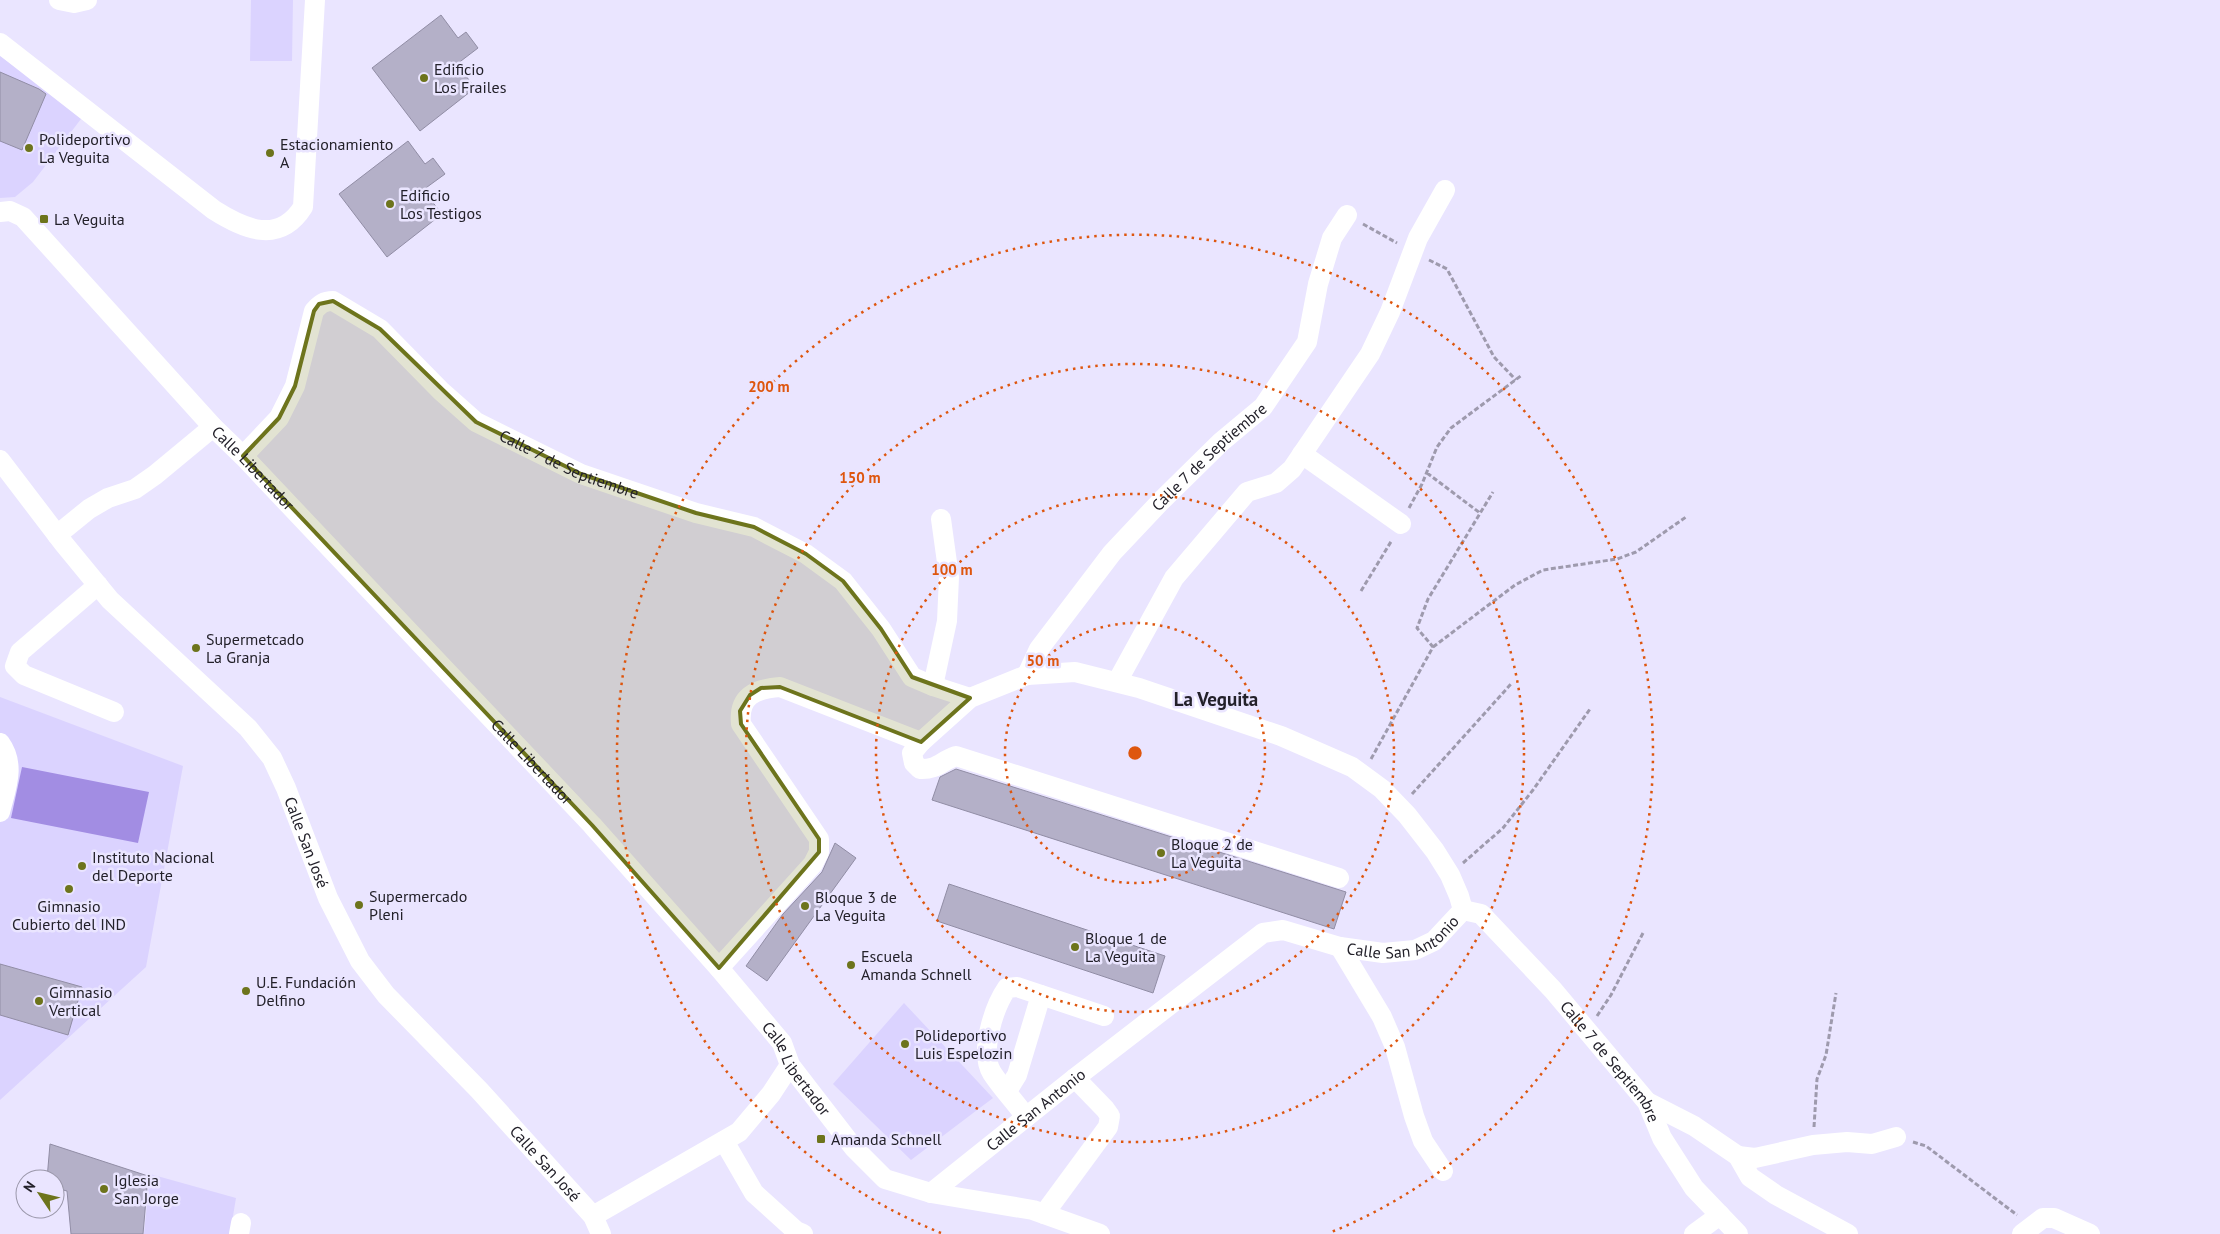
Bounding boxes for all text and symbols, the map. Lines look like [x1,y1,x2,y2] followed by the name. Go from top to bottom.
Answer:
[434,59,507,97] place label: Edificio Los Frailes
[418,72,430,84] marker: Edificio Los Frailes
[39,129,131,167] place label: Polideportivo La Veguita
[280,134,393,172] place label: Estacionamiento A
[23,142,35,154] marker: Polideportivo La Veguita
[264,147,276,159] marker: Estacionamiento A
[400,185,482,223] place label: Edificio Los Testigos
[384,198,396,210] marker: Edificio Los Testigos
[54,209,125,229] place label: La Veguita
[38,213,50,225] marker: La Veguita
[748,377,790,396] text: 200 m
[1147,398,1271,515] street label: Calle 7 de Septiembre
[208,422,299,515] street label: Calle Libertador
[496,425,642,503] street label: Calle 7 de Septiembre
[839,468,881,487] text: 150 m
[931,560,973,579] text: 100 m
[206,629,304,667] place label: Supermetcado La Granja
[190,642,202,654] marker: Supermetcado La Granja
[1027,651,1059,670] text: 50 m
[1174,687,1258,711] district label: La Veguita
[487,715,577,809] street label: Calle Libertador
[1126,744,1144,762] centre of rings
[280,794,333,891] street label: Calle San José
[1171,834,1253,872] place label: Bloque 2 de La Veguita
[92,847,214,885] place label: Instituto Nacional del Deporte
[1155,847,1167,859] marker: Bloque 2 de La Veguita
[76,860,88,872] marker: Instituto Nacional del Deporte
[63,883,75,895] marker: Gimnasio Cubierto del IND
[369,886,467,924] place label: Supermercado Pleni
[815,887,897,925] place label: Bloque 3 de La Veguita
[12,896,126,934] place label: Gimnasio Cubierto del IND
[353,899,365,911] marker: Supermercado Pleni
[799,900,811,912] marker: Bloque 3 de La Veguita
[1346,911,1463,963] street label: Calle San Antonio
[1085,928,1167,966] place label: Bloque 1 de La Veguita
[1069,941,1081,953] marker: Bloque 1 de La Veguita
[861,946,972,984] place label: Escuela Amanda Schnell
[845,959,857,971] marker: Escuela Amanda Schnell
[256,972,356,1010] place label: U.E. Fundación Delfino
[48,982,112,1020] place label: Gimnasio Vertical
[240,985,252,997] marker: U.E. Fundación Delfino
[33,995,45,1007] marker: Gimnasio Vertical
[1556,996,1664,1125] street label: Calle 7 de Septiembre
[758,1017,836,1120] street label: Calle Libertador
[915,1025,1012,1063] place label: Polideportivo Luis Espelozin
[899,1038,911,1050] marker: Polideportivo Luis Espelozin
[982,1064,1089,1155] street label: Calle San Antonio
[506,1121,585,1206] street label: Calle San José
[831,1129,942,1149] place label: Amanda Schnell
[815,1133,827,1145] marker: Amanda Schnell
[15,1169,65,1219] north arrow
[114,1170,179,1208] place label: Iglesia San Jorge
[19,1178,39,1195] text: N
[98,1183,110,1195] marker: Iglesia San Jorge

